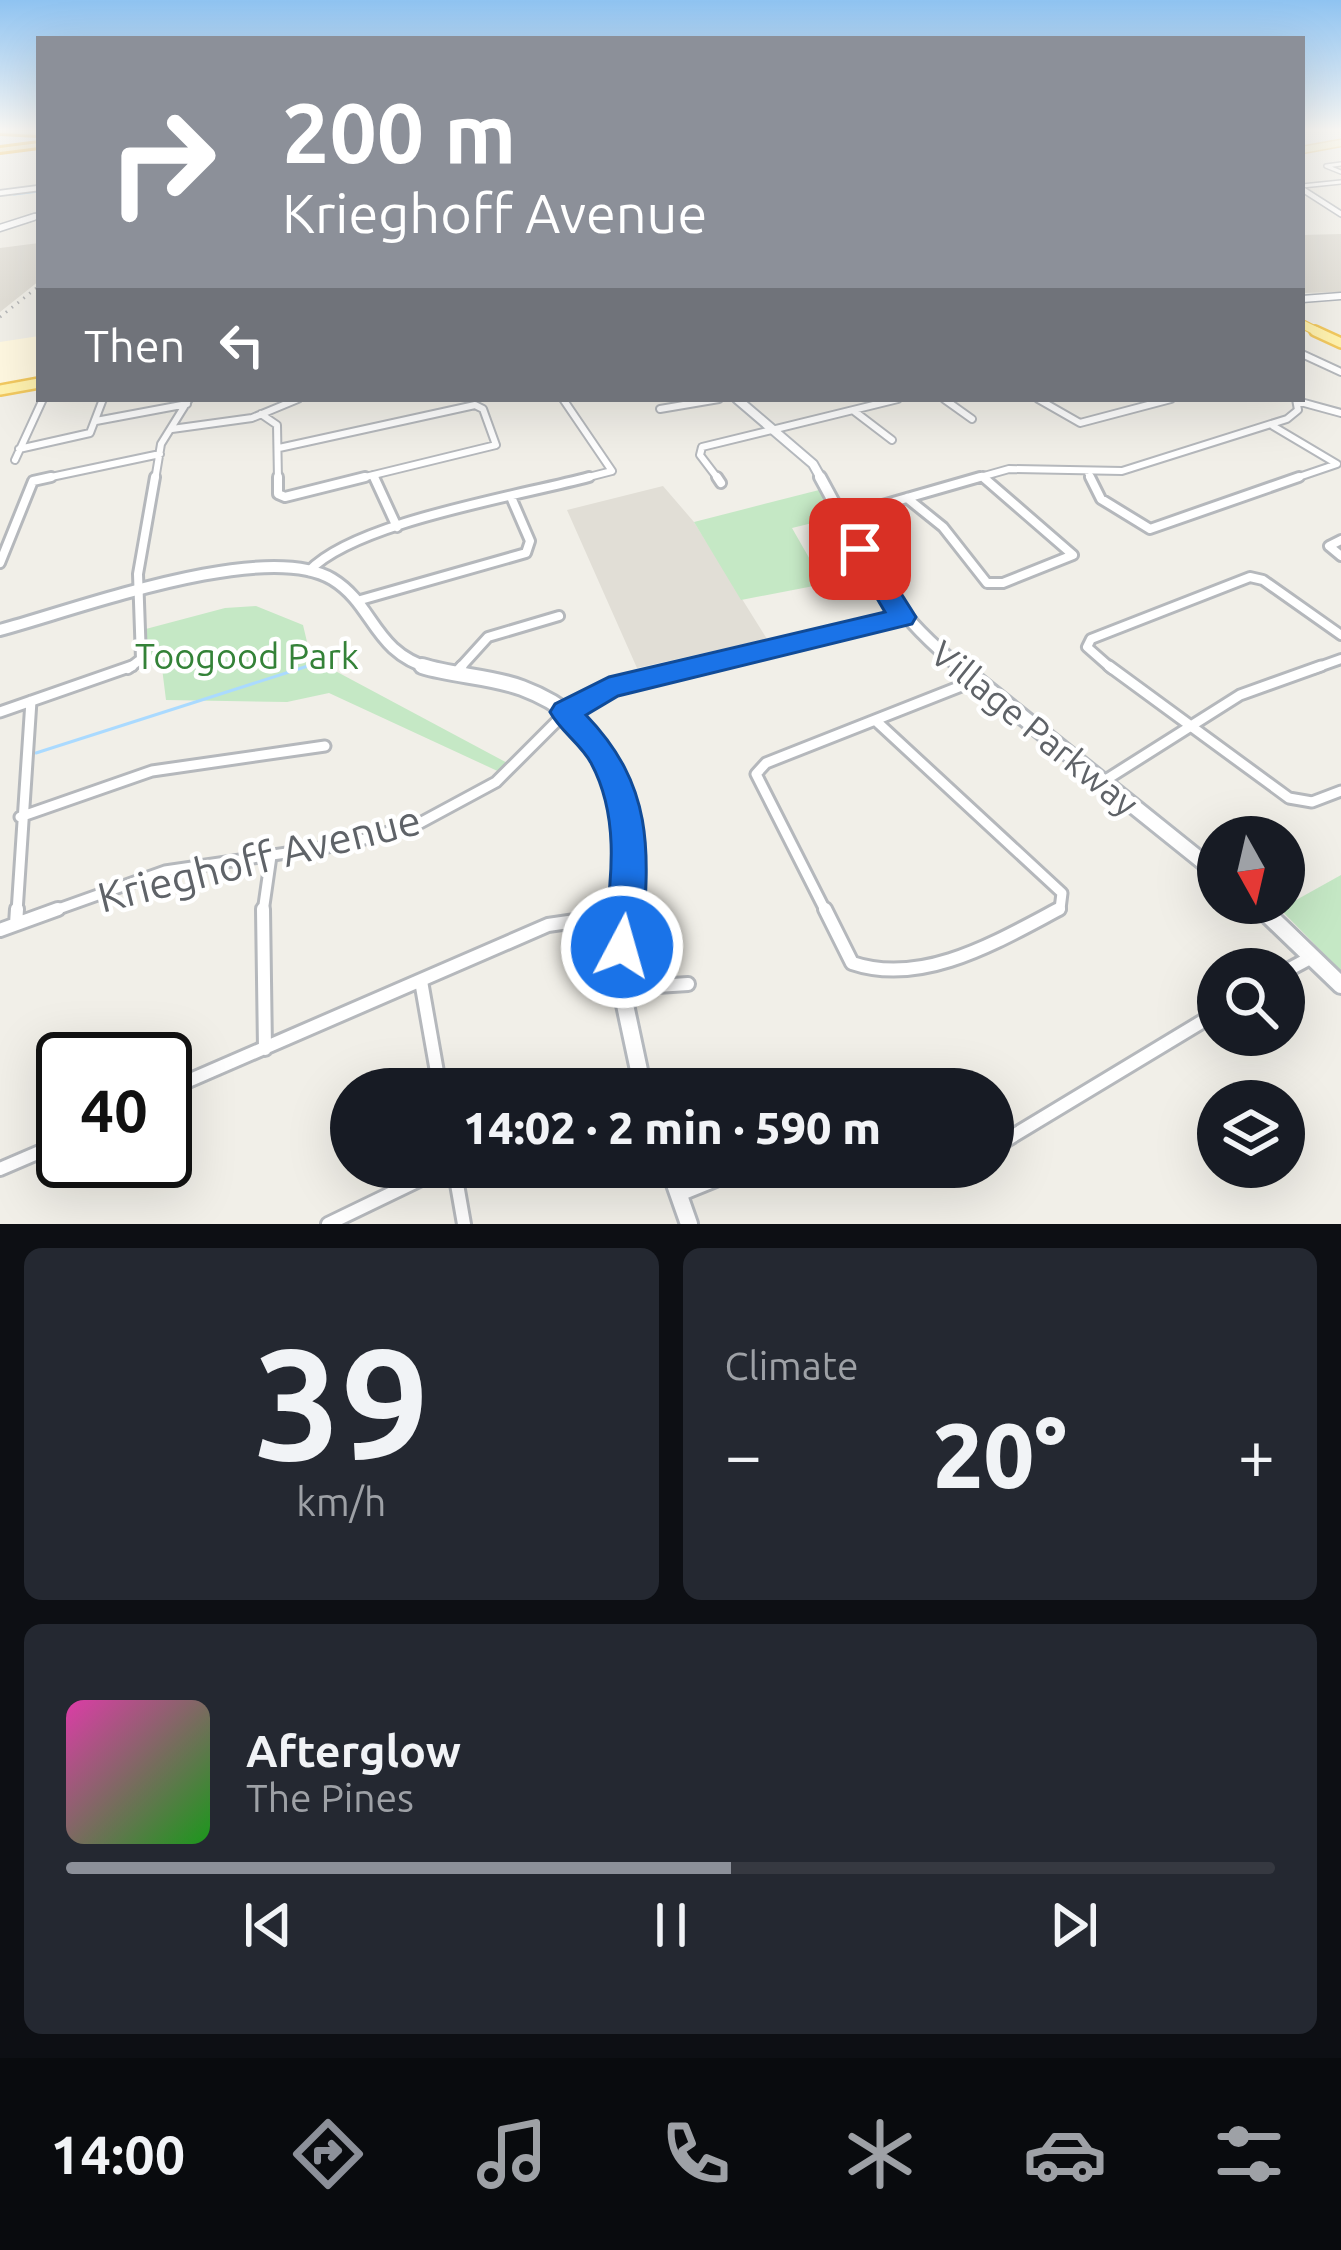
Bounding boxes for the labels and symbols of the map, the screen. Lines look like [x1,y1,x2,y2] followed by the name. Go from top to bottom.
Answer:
[809,498,911,600] pin
[923,632,1147,824] street label: Village Parkway
[135,635,359,676] park label: Toogood Park
[93,795,425,921] street label: Krieghoff Avenue
[1197,816,1305,924] north arrow
[559,884,685,1010] position arrow
[36,1032,192,1188] speed limit sign: 40

